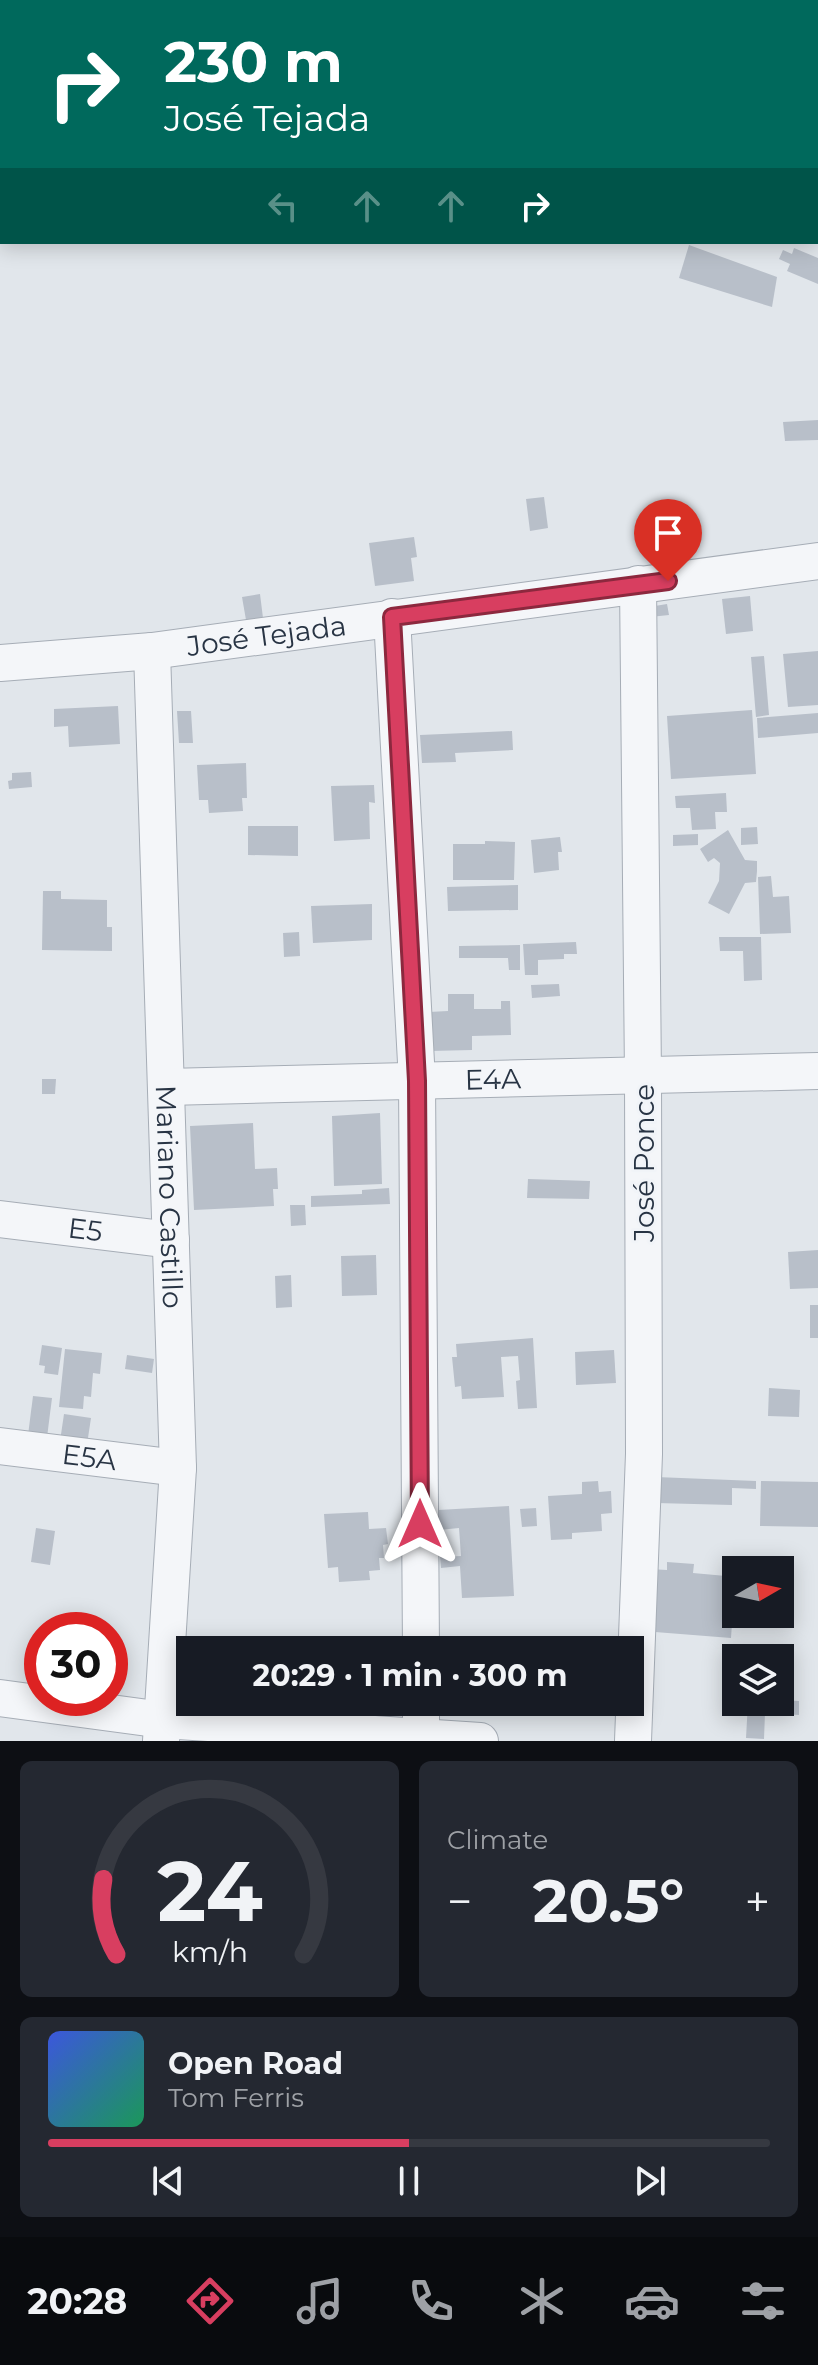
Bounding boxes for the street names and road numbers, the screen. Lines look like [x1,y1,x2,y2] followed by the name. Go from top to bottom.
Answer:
[184,608,348,663] street label: José Tejada
[464,1061,522,1097] street label: E4A
[149,1084,190,1309] street label: Mariano Castillo
[627,1084,661,1243] street label: José Ponce
[66,1211,104,1248] street label: E5
[60,1437,119,1477] street label: E5A

